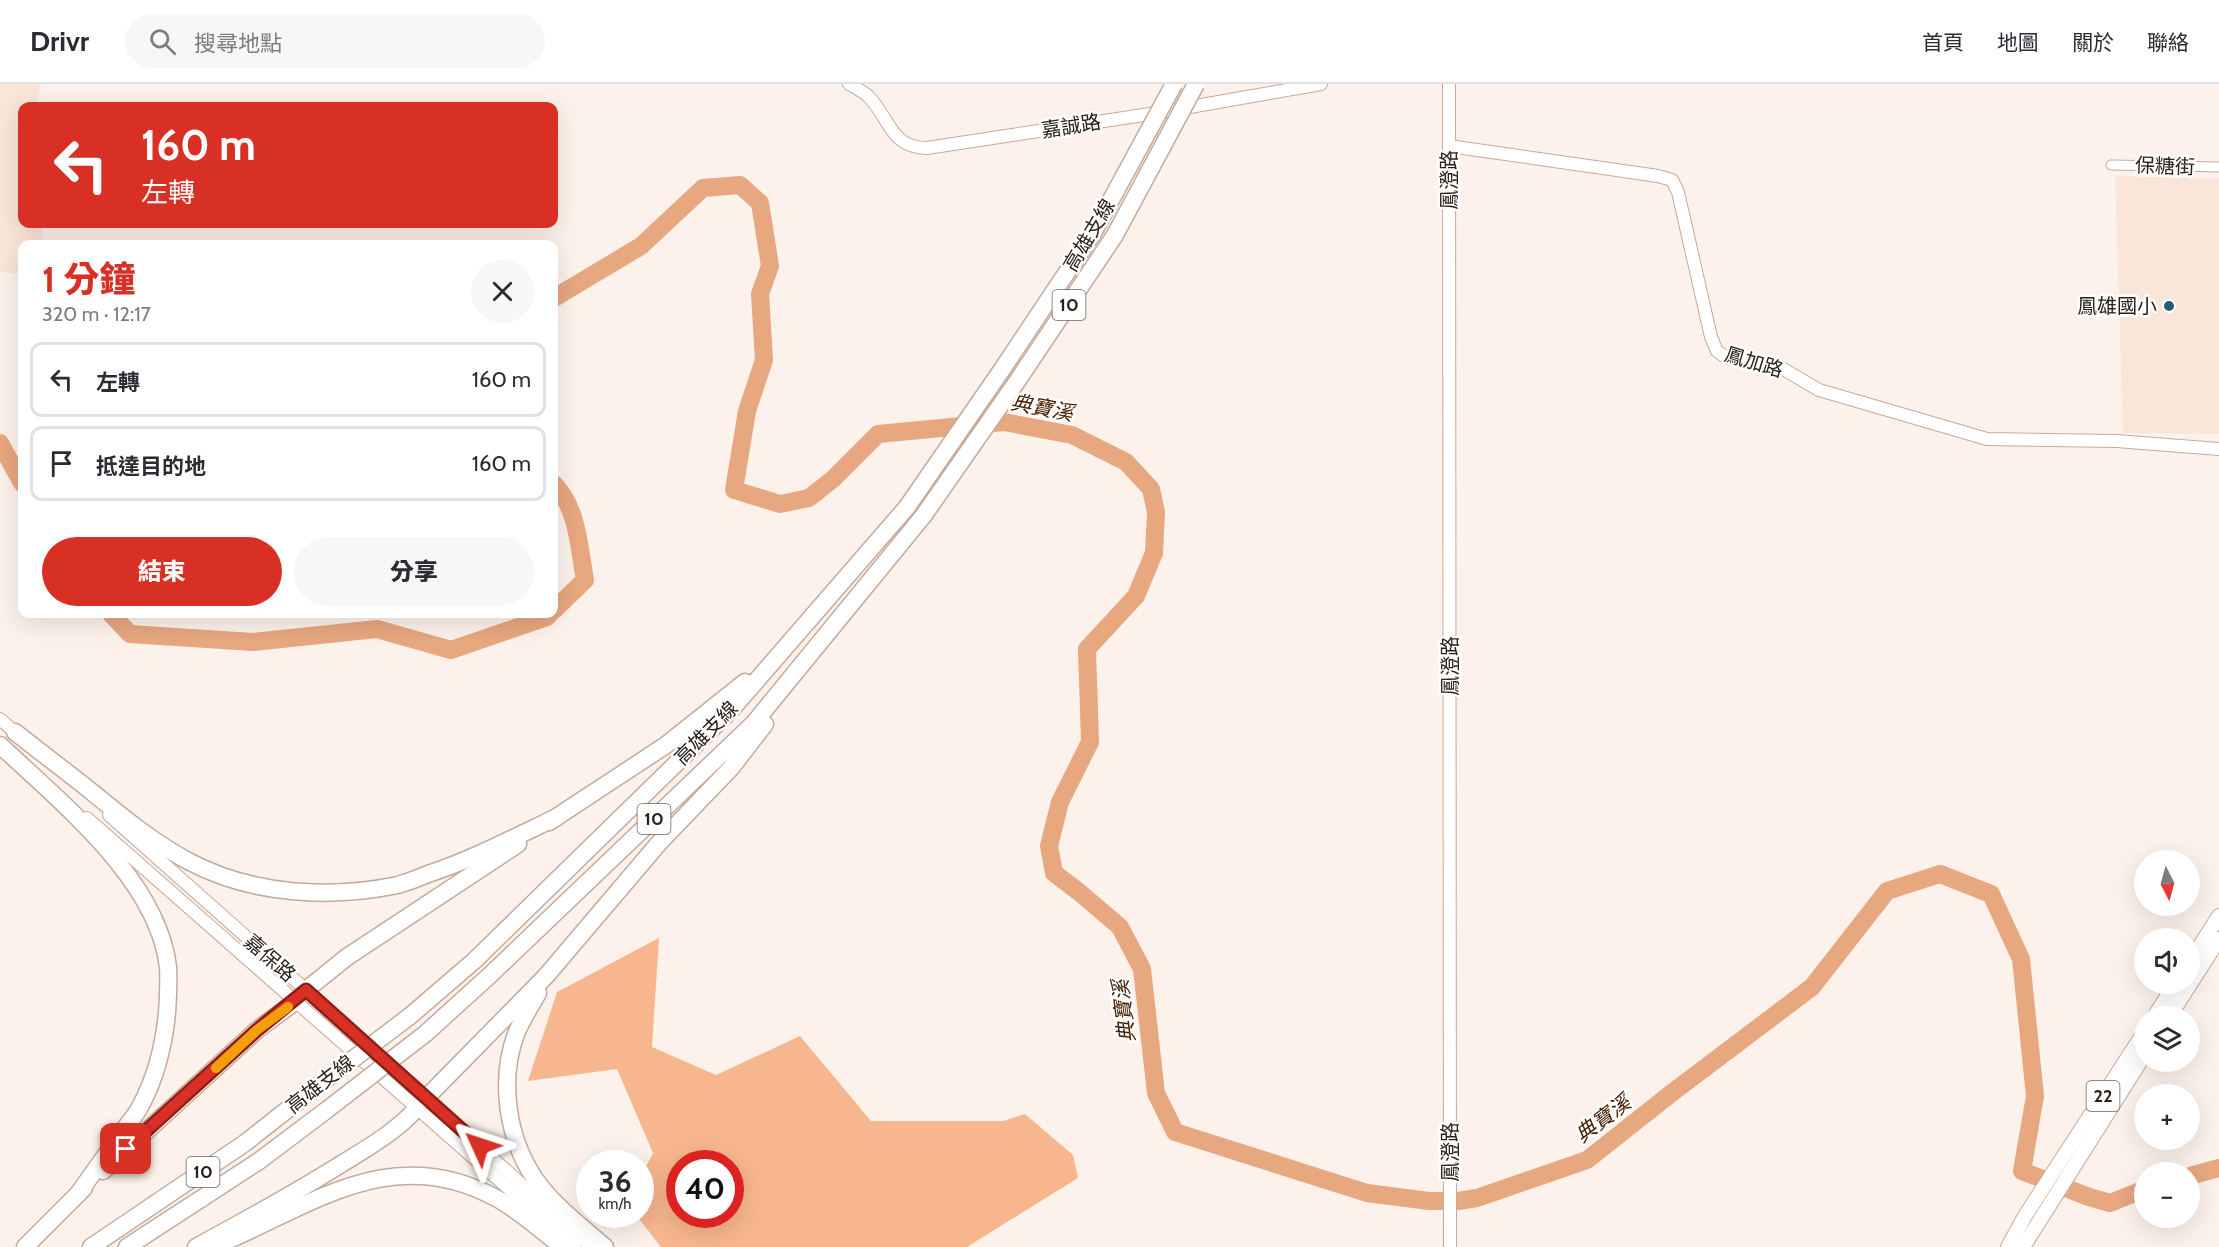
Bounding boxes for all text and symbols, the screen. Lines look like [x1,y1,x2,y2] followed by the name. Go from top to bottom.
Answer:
[125,14,545,68] search box
[30,24,89,58] text: Drivr
[146,25,179,58] icon: search
[194,30,282,57] text: 搜尋地點
[1922,30,1964,55] text: 首頁
[1997,30,2039,55] text: 地圖
[2072,30,2114,55] text: 關於
[2147,30,2189,55] text: 聯絡
[1039,109,1103,143] street label: 嘉誠路
[141,119,256,171] text: 160 m
[42,126,120,204] icon: left
[1437,150,1461,210] street label: 鳳澄路
[2135,153,2195,179] street label: 保糖街
[141,176,195,209] text: 左轉
[1058,195,1120,275] street label: 高雄支線
[42,257,135,301] text: 1 分鐘
[471,260,534,323] button: close
[1052,290,1086,320] road number: 10
[2077,294,2157,318] place label: 鳳雄國小
[2162,299,2176,313] marker: 鳳雄國小
[42,302,151,326] text: 320 m · 12:17
[1722,342,1786,382] street label: 鳳加路
[45,363,78,396] icon: left
[472,366,531,393] text: 160 m
[96,369,140,396] text: 左轉
[1009,389,1078,426] water label: 典寶溪
[45,447,78,480] icon: arrive
[472,450,531,477] text: 160 m
[96,453,206,480] text: 抵達目的地
[42,537,282,606] button: 結束
[294,537,534,606] button: 分享
[1438,636,1462,696] street label: 鳳澄路
[669,696,743,770] street label: 高雄支線
[638,804,670,834] road number: 10
[2134,850,2200,916] north arrow
[2134,850,2200,1228] map controls
[2134,928,2200,994] button: sound
[239,929,301,987] street label: 嘉保路
[1107,975,1140,1044] water label: 典寶溪
[2134,1006,2200,1072] button: layers
[281,1050,359,1118] street label: 高雄支線
[2086,1081,2120,1111] road number: 22
[2134,1084,2200,1150] button: +
[1570,1088,1638,1148] water label: 典寶溪
[448,1114,512,1178] position arrow
[1438,1122,1462,1182] street label: 鳳澄路
[100,1123,151,1174] pin
[109,1132,142,1165] icon: arrive
[666,1150,744,1228] speed limit sign: 40
[186,1157,220,1187] road number: 10
[2134,1162,2200,1228] button: −
[598,1163,632,1200] text: 36
[599,1195,631,1213] text: km/h

